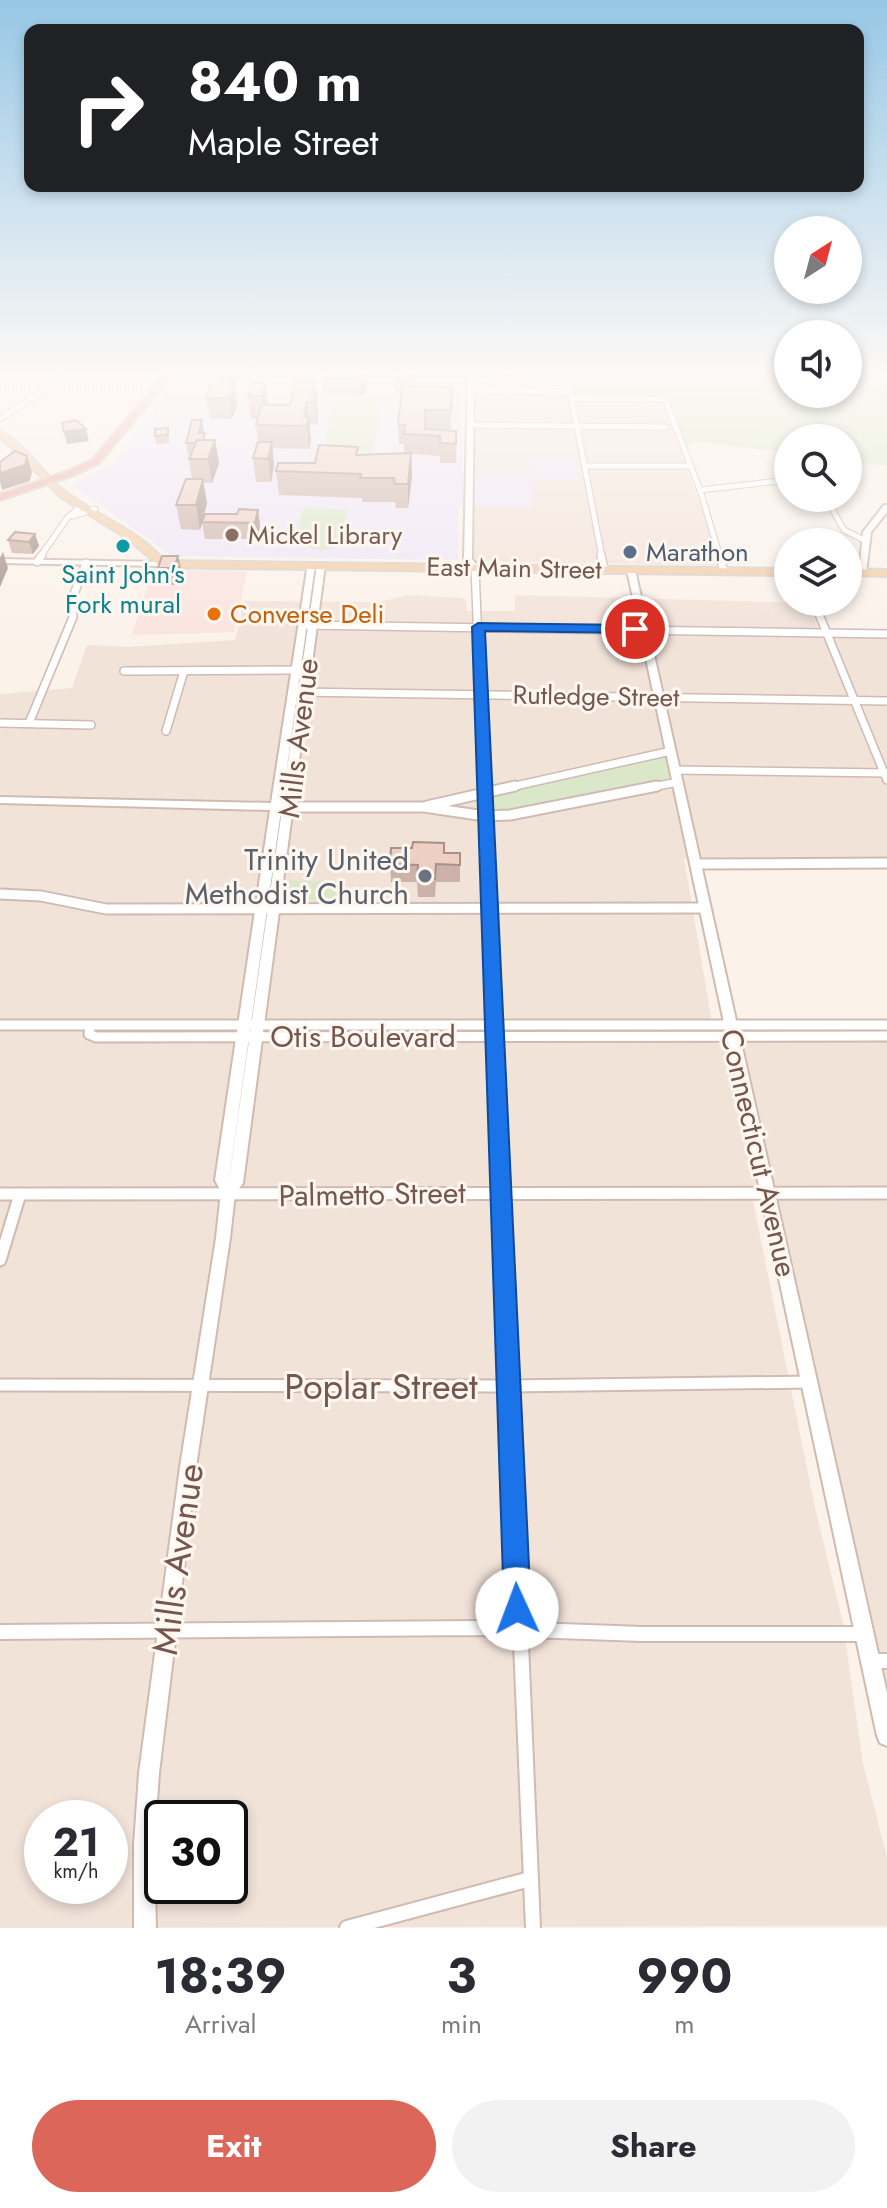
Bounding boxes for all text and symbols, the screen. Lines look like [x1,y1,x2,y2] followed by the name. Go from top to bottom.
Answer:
[188,41,362,122] text: 840 m
[56,56,160,160] icon: right
[188,116,379,168] text: Maple Street
[774,216,862,304] north arrow
[774,216,862,616] map controls
[774,320,862,408] button: sound
[774,424,862,512] button: search
[248,516,403,554] place label: Mickel Library
[223,526,241,544] marker: Mickel Library
[774,528,862,616] button: layers
[646,533,749,571] place label: Marathon
[114,537,132,555] marker: Saint John's Fork mural
[621,543,639,561] marker: Marathon
[426,547,603,589] street label: East Main Street
[61,555,185,623] place label: Saint John's Fork mural
[230,595,384,633] place label: Converse Deli
[601,595,669,663] pin
[205,605,223,623] marker: Converse Deli
[613,607,657,651] icon: arrive
[267,656,329,820] street label: Mills Avenue
[512,676,680,716] street label: Rutledge Street
[185,838,409,915] place label: Trinity United Methodist Church
[416,867,434,885] marker: Trinity United Methodist Church
[270,1015,456,1058] street label: Otis Boulevard
[710,1025,808,1281] street label: Connecticut Avenue
[278,1171,467,1217] street label: Palmetto Street
[284,1360,478,1412] street label: Poplar Street
[138,1460,216,1658] street label: Mills Avenue
[475,1567,559,1651] position arrow
[144,1800,248,1904] speed limit sign: 30
[53,1813,99,1871] text: 21
[53,1857,99,1886] text: km/h
[155,1942,287,2011] text: 18:39
[447,1942,476,2011] text: 3
[636,1942,732,2011] text: 990
[185,2005,256,2043] text: Arrival
[441,2005,482,2043] text: min
[674,2005,695,2043] text: m
[32,2100,436,2192] button: Exit
[452,2100,855,2192] button: Share

